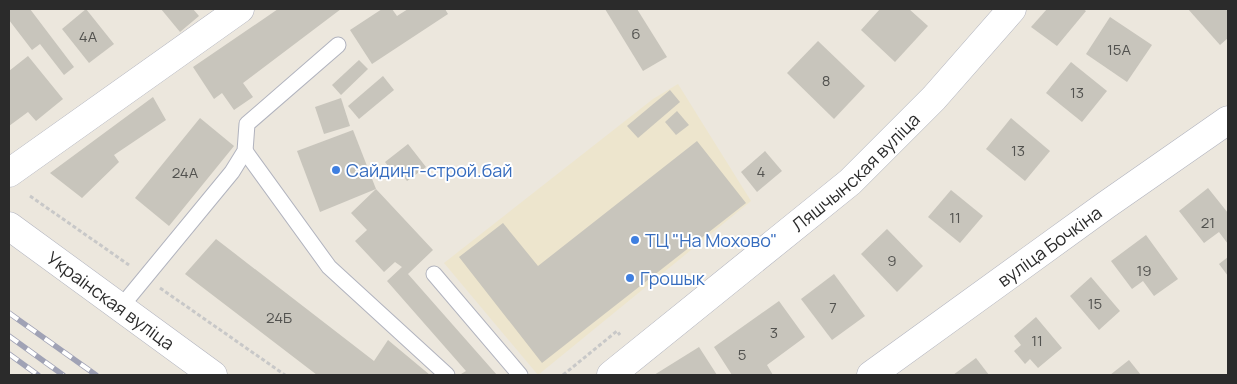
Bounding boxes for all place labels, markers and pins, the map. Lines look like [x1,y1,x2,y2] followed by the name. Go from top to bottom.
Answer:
[346,158,512,182] place label: Сайдинг-строй.бай
[330,164,342,176] marker: Сайдинг-строй.бай
[645,228,777,252] place label: ТЦ "На Мохово"
[629,234,641,246] marker: ТЦ "На Мохово"
[640,266,706,290] place label: Грошык
[624,272,636,284] marker: Грошык

